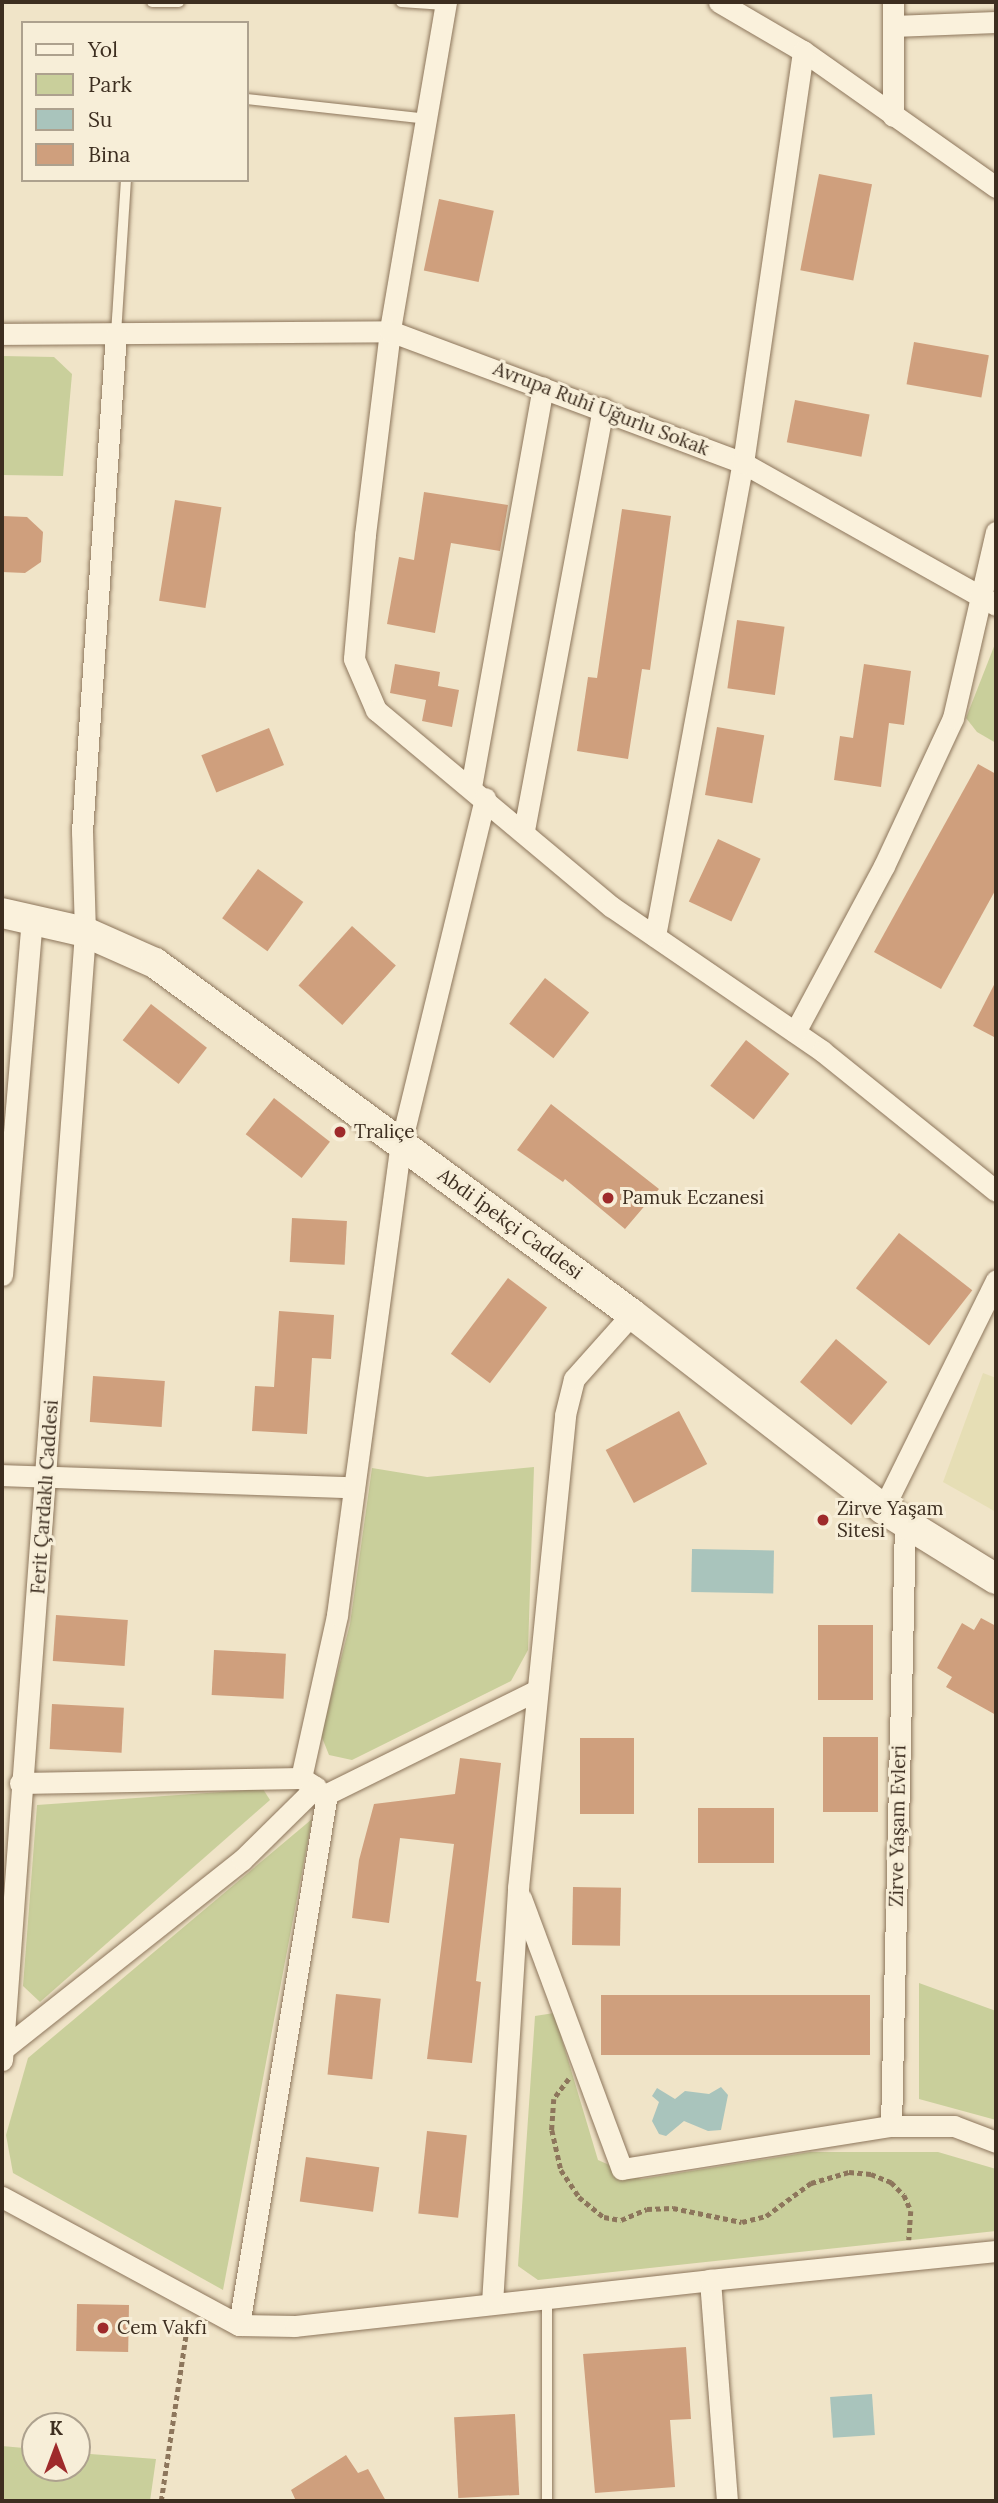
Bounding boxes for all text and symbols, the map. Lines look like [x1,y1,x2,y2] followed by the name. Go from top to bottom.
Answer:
[21,21,248,182] legend
[88,36,118,63] text: Yol
[88,71,132,98] text: Park
[88,106,112,133] text: Su
[88,141,130,168] text: Bina
[490,357,712,461] street label: Avrupa Ruhi Uğurlu Sokak
[354,1121,415,1143] place label: Traliçe
[332,1124,348,1140] marker: Traliçe
[433,1164,587,1284] street label: Abdi İpekçi Caddesi
[622,1187,764,1209] place label: Pamuk Eczanesi
[600,1190,616,1206] marker: Pamuk Eczanesi
[27,1399,63,1595] street label: Ferit Çardaklı Caddesi
[837,1498,943,1542] place label: Zirve Yaşam Sitesi
[815,1512,831,1528] marker: Zirve Yaşam Sitesi
[885,1745,911,1907] street label: Zirve Yaşam Evleri
[117,2317,207,2339] place label: Cem Vakfı
[95,2320,111,2336] marker: Cem Vakfı
[21,2412,91,2482] north arrow
[49,2416,63,2440] text: K

